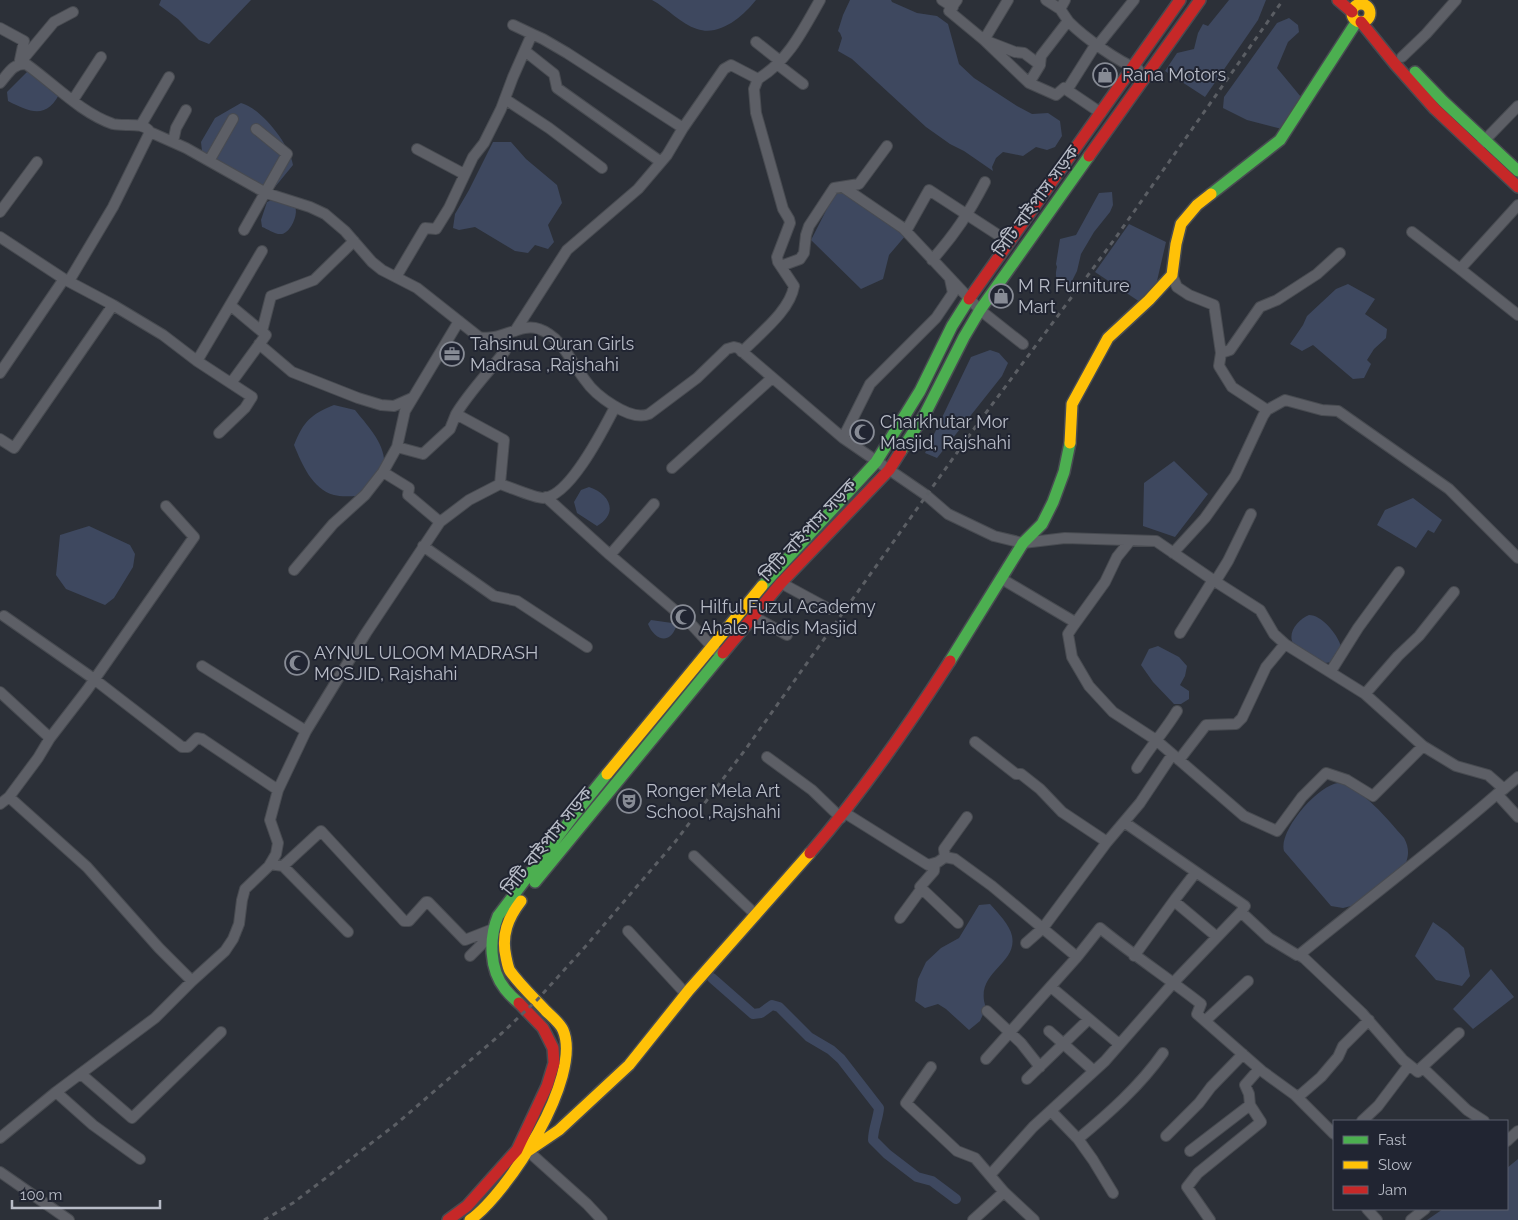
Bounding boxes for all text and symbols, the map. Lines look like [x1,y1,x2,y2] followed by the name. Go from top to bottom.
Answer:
[1092,62,1118,88] shop icon: Rana Motors
[1122,64,1226,85] place label: Rana Motors
[988,141,1083,261] street label: সিটি বাইপাস সড়ক
[1018,275,1130,317] place label: M R Furniture Mart
[988,283,1014,309] shop icon: M R Furniture Mart
[470,333,635,375] place label: Tahsinul Quran Girls Madrasa ,Rajshahi
[439,341,465,367] office icon: Tahsinul Quran Girls Madrasa ,Rajshahi
[880,411,1011,453] place label: Charkhutar Mor Masjid, Rajshahi
[849,419,875,445] mosque icon: Charkhutar Mor Masjid, Rajshahi
[754,474,861,586] street label: সিটি বাইপাস সড়ক
[700,596,876,638] place label: Hilful Fuzul Academy Ahale Hadis Masjid
[670,604,696,630] mosque icon: Hilful Fuzul Academy Ahale Hadis Masjid
[314,642,538,684] place label: AYNUL ULOOM MADRASH MOSJID, Rajshahi
[284,650,310,676] mosque icon: AYNUL ULOOM MADRASH MOSJID, Rajshahi
[646,780,781,822] place label: Ronger Mela Art School ,Rajshahi
[496,782,597,900] street label: সিটি বাইপাস সড়ক
[616,788,642,814] theatre icon: Ronger Mela Art School ,Rajshahi
[1333,1120,1508,1210] legend
[1378,1131,1406,1149] text: Fast
[1378,1156,1412,1174] text: Slow
[12,1178,160,1210] scale bar
[1378,1181,1407,1199] text: Jam
[20,1186,62,1204] text: 100 m

